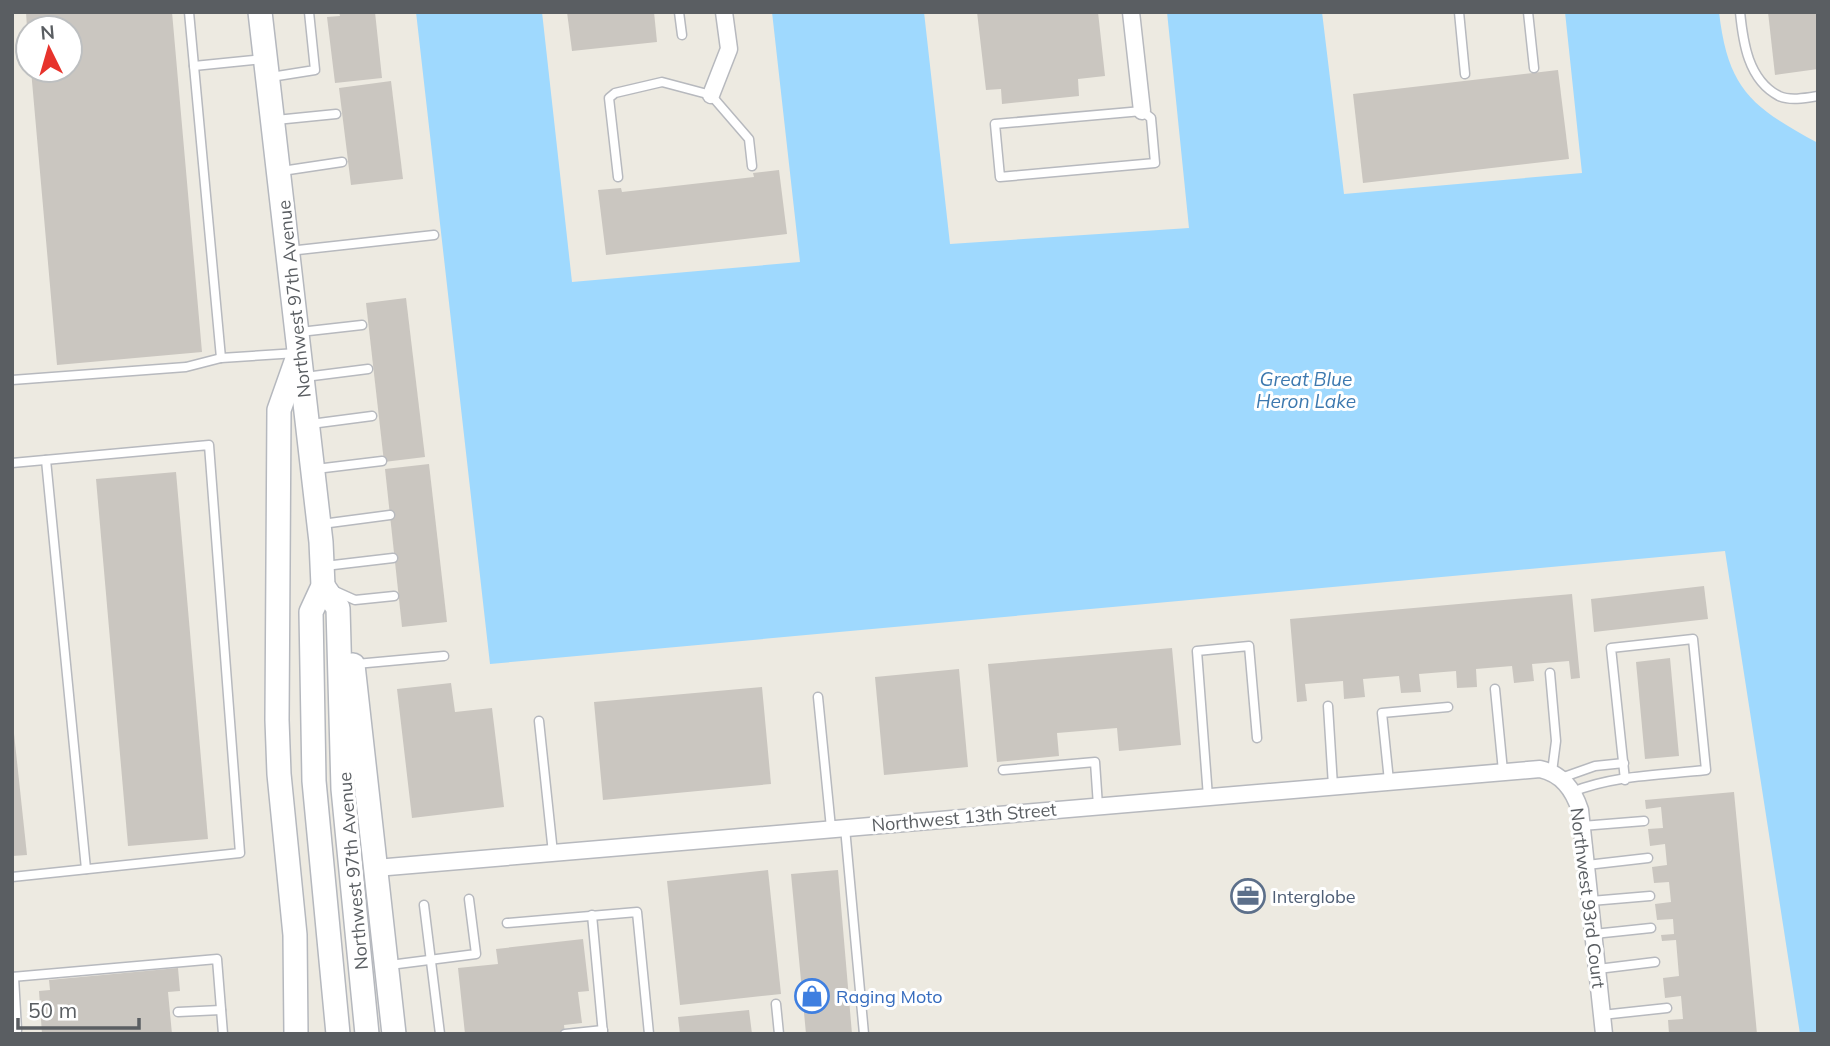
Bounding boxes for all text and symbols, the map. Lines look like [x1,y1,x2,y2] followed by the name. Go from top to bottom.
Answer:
[14,14,84,84] north arrow
[39,19,56,45] text: N
[272,199,316,399] street label: Northwest 97th Avenue
[1256,367,1356,413] water label: Great Blue Heron Lake
[333,771,373,971] street label: Northwest 97th Avenue
[871,797,1057,837] street label: Northwest 13th Street
[1566,806,1610,990] street label: Northwest 93rd Court
[1229,877,1267,915] office icon: Interglobe
[1272,885,1356,908] place label: Interglobe
[793,977,831,1015] shop icon: Raging Moto
[836,985,943,1008] place label: Raging Moto
[18,986,138,1030] scale bar
[28,997,77,1023] text: 50 m

